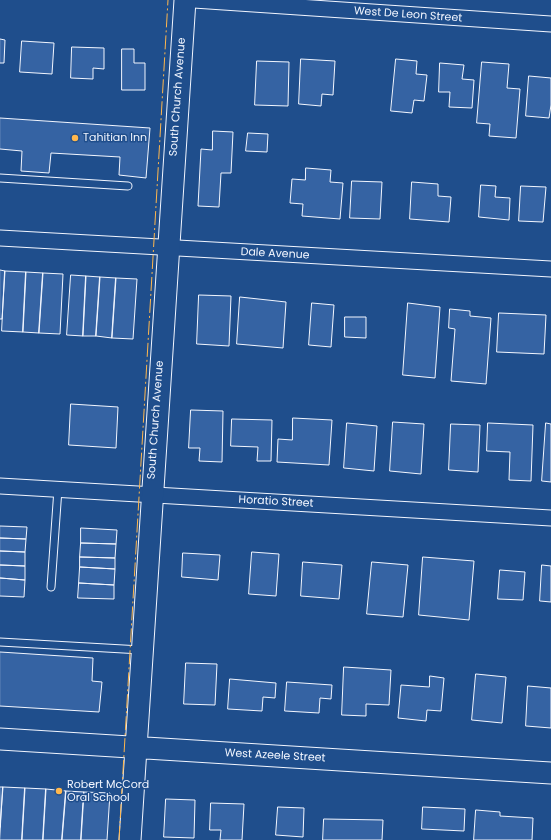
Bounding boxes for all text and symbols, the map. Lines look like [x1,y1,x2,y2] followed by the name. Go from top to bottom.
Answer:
[353,5,463,25] street label: West De Leon Street
[167,37,189,157] street label: South Church Avenue
[83,131,147,145] place label: Tahitian Inn
[70,133,80,143] marker: Tahitian Inn
[240,246,310,262] street label: Dale Avenue
[145,360,167,480] street label: South Church Avenue
[238,493,314,511] street label: Horatio Street
[224,747,326,765] street label: West Azeele Street
[67,778,149,804] place label: Robert McCord Oral School
[54,786,64,796] marker: Robert McCord Oral School

